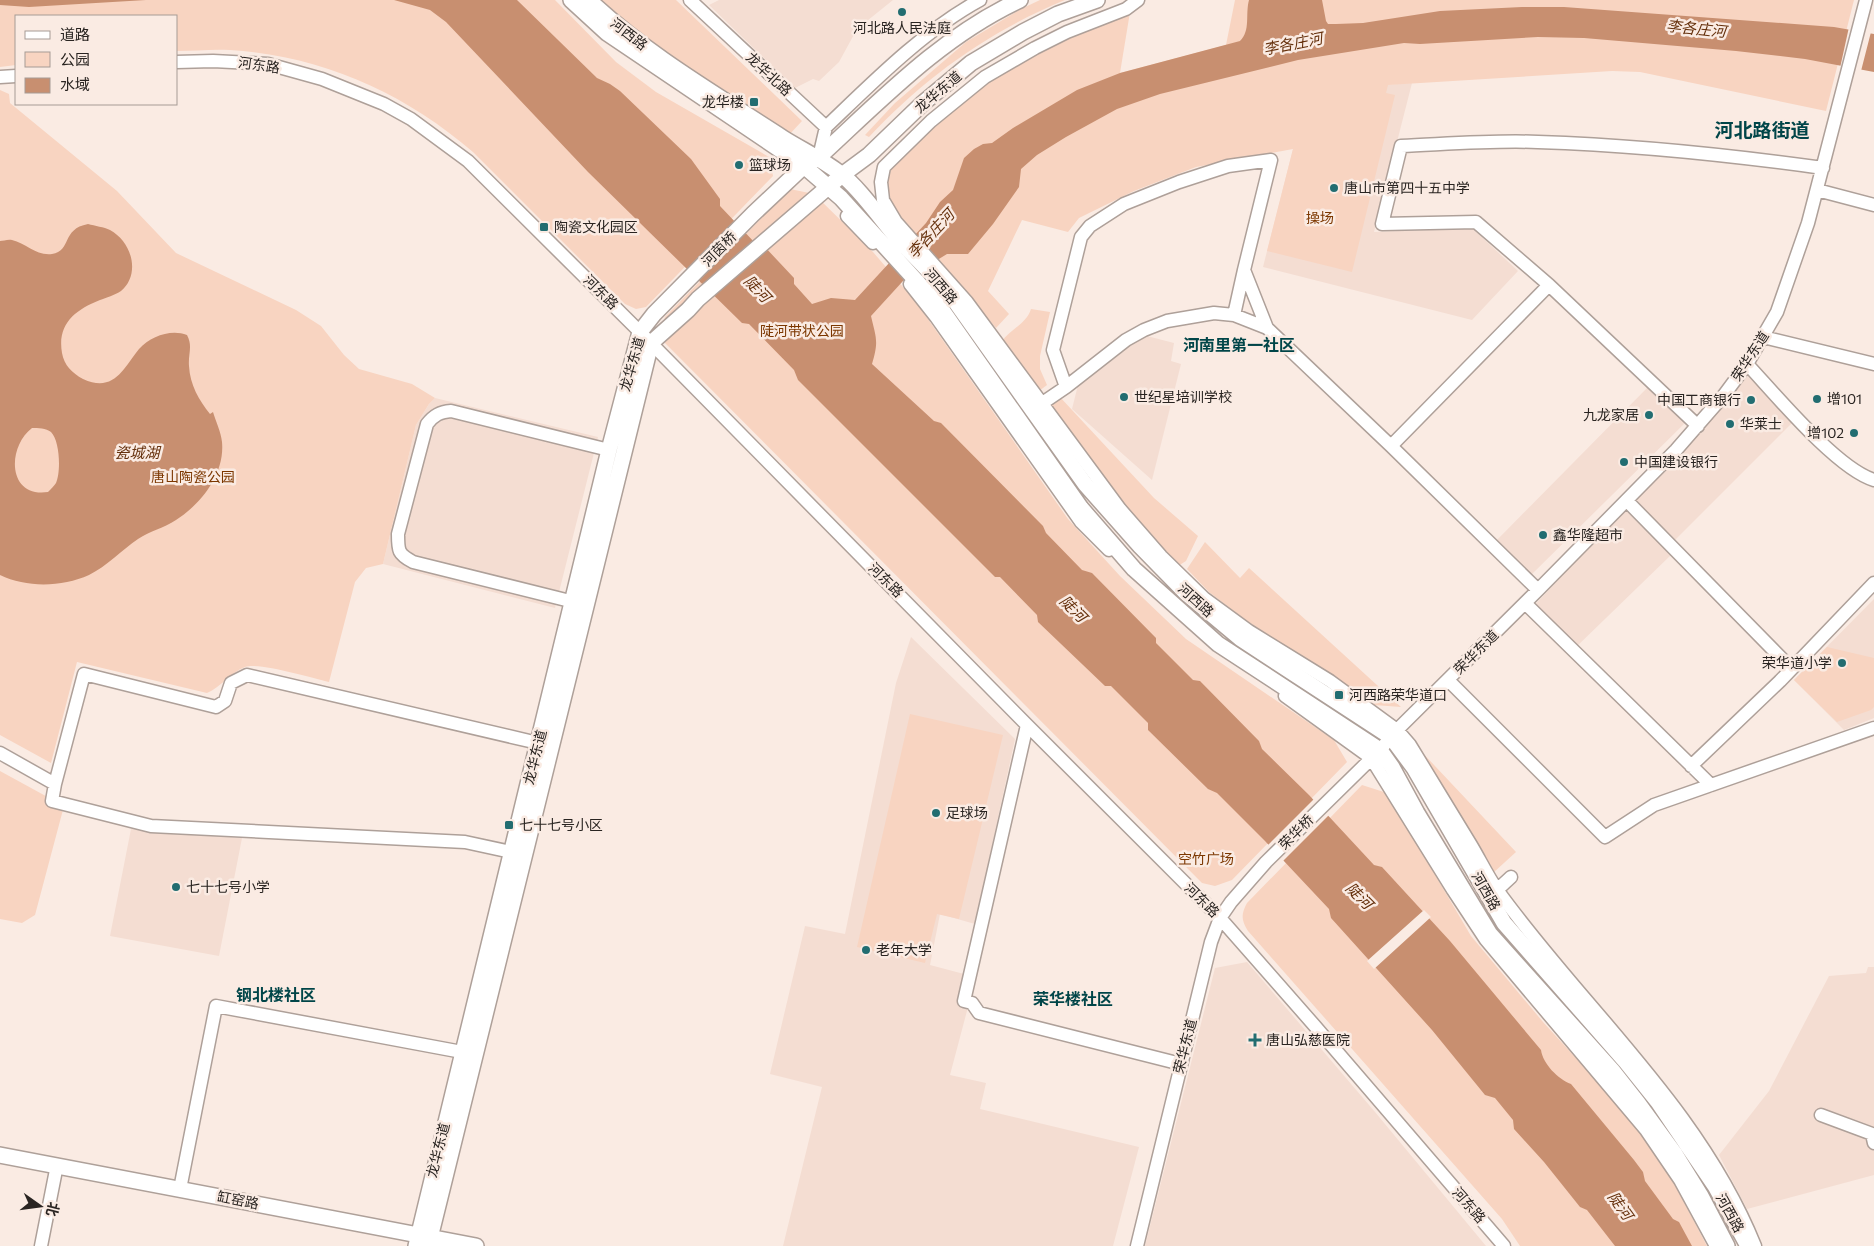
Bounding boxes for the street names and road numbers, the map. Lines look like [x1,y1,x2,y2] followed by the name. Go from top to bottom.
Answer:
[608,14,651,53] street label: 河西路
[743,48,796,99] street label: 龙华北路
[237,53,281,76] street label: 河东路
[911,67,965,116] street label: 龙华东道
[698,228,740,270] street label: 河茵桥
[921,264,961,307] street label: 河西路
[580,271,622,313] street label: 河东路
[1727,328,1772,384] street label: 荣华东道
[616,335,647,393] street label: 龙华东道
[865,559,907,601] street label: 河东路
[1175,579,1218,620] street label: 河西路
[1450,626,1501,677] street label: 荣华东道
[519,728,550,786] street label: 龙华东道
[1275,811,1317,853] street label: 荣华桥
[1469,868,1504,913] street label: 河西路
[1181,879,1223,921] street label: 河东路
[1169,1017,1200,1075] street label: 荣华东道
[422,1121,453,1179] street label: 龙华东道
[1449,1183,1490,1226] street label: 河东路
[216,1187,260,1212] street label: 缸窑路
[1713,1190,1748,1235] street label: 河西路

